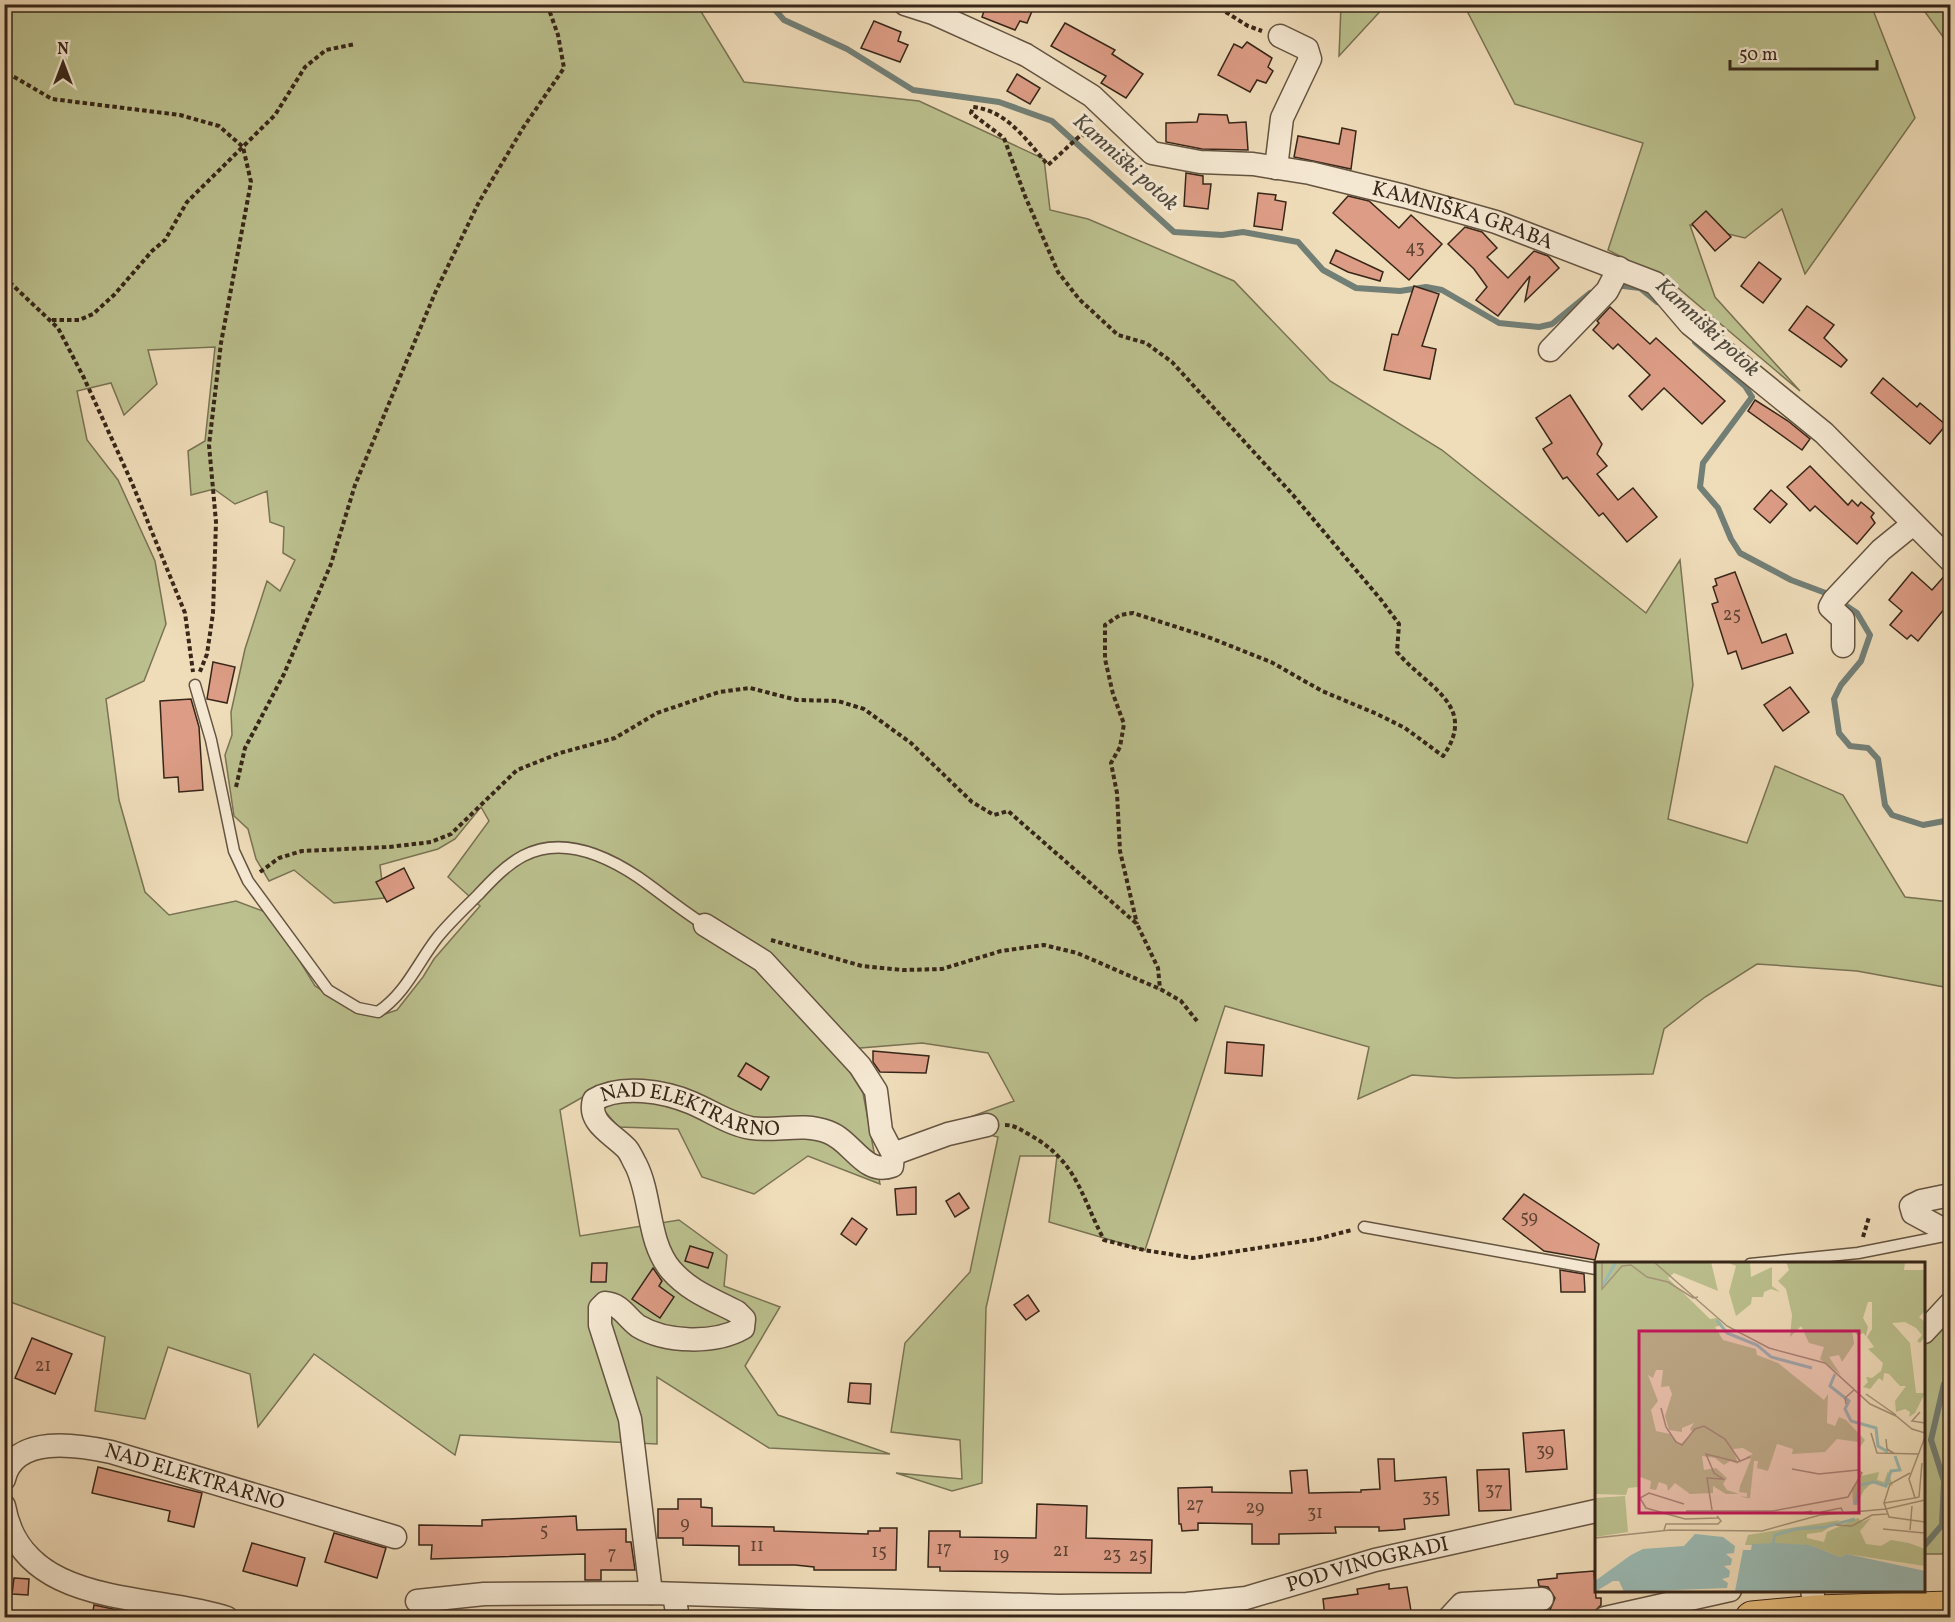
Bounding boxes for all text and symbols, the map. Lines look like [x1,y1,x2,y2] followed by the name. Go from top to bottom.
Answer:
[33,33,93,93] north arrow
[1730,33,1877,71] scale bar
[57,39,69,61] text: N
[1739,43,1778,68] text: 50 m
[1065,107,1185,219] water label: Kamniški potok
[1369,174,1558,257] street label: KAMNIŠKA GRABA
[1405,236,1425,261] house number: 43
[1648,271,1766,385] water label: Kamniški potok
[1723,603,1741,628] house number: 25
[597,1076,781,1144] street label: NAD ELEKTRARNO
[1520,1206,1538,1231] house number: 59
[1595,1262,1925,1592] inset map
[35,1354,51,1379] house number: 21
[101,1436,288,1518] street label: NAD ELEKTRARNO
[1536,1439,1554,1464] house number: 39
[1485,1478,1503,1503] house number: 37
[1422,1485,1440,1510] house number: 35
[1186,1493,1204,1518] house number: 27
[1246,1496,1264,1521] house number: 29
[1307,1501,1323,1526] house number: 31
[680,1512,690,1537] house number: 9
[540,1519,548,1544] house number: 5
[1283,1530,1451,1600] street label: POD VINOGRADI
[750,1534,764,1559] house number: 11
[936,1537,952,1562] house number: 17
[1053,1539,1069,1564] house number: 21
[871,1540,887,1565] house number: 15
[608,1542,616,1567] house number: 7
[993,1543,1009,1568] house number: 19
[1103,1543,1121,1568] house number: 23
[1129,1544,1147,1569] house number: 25

